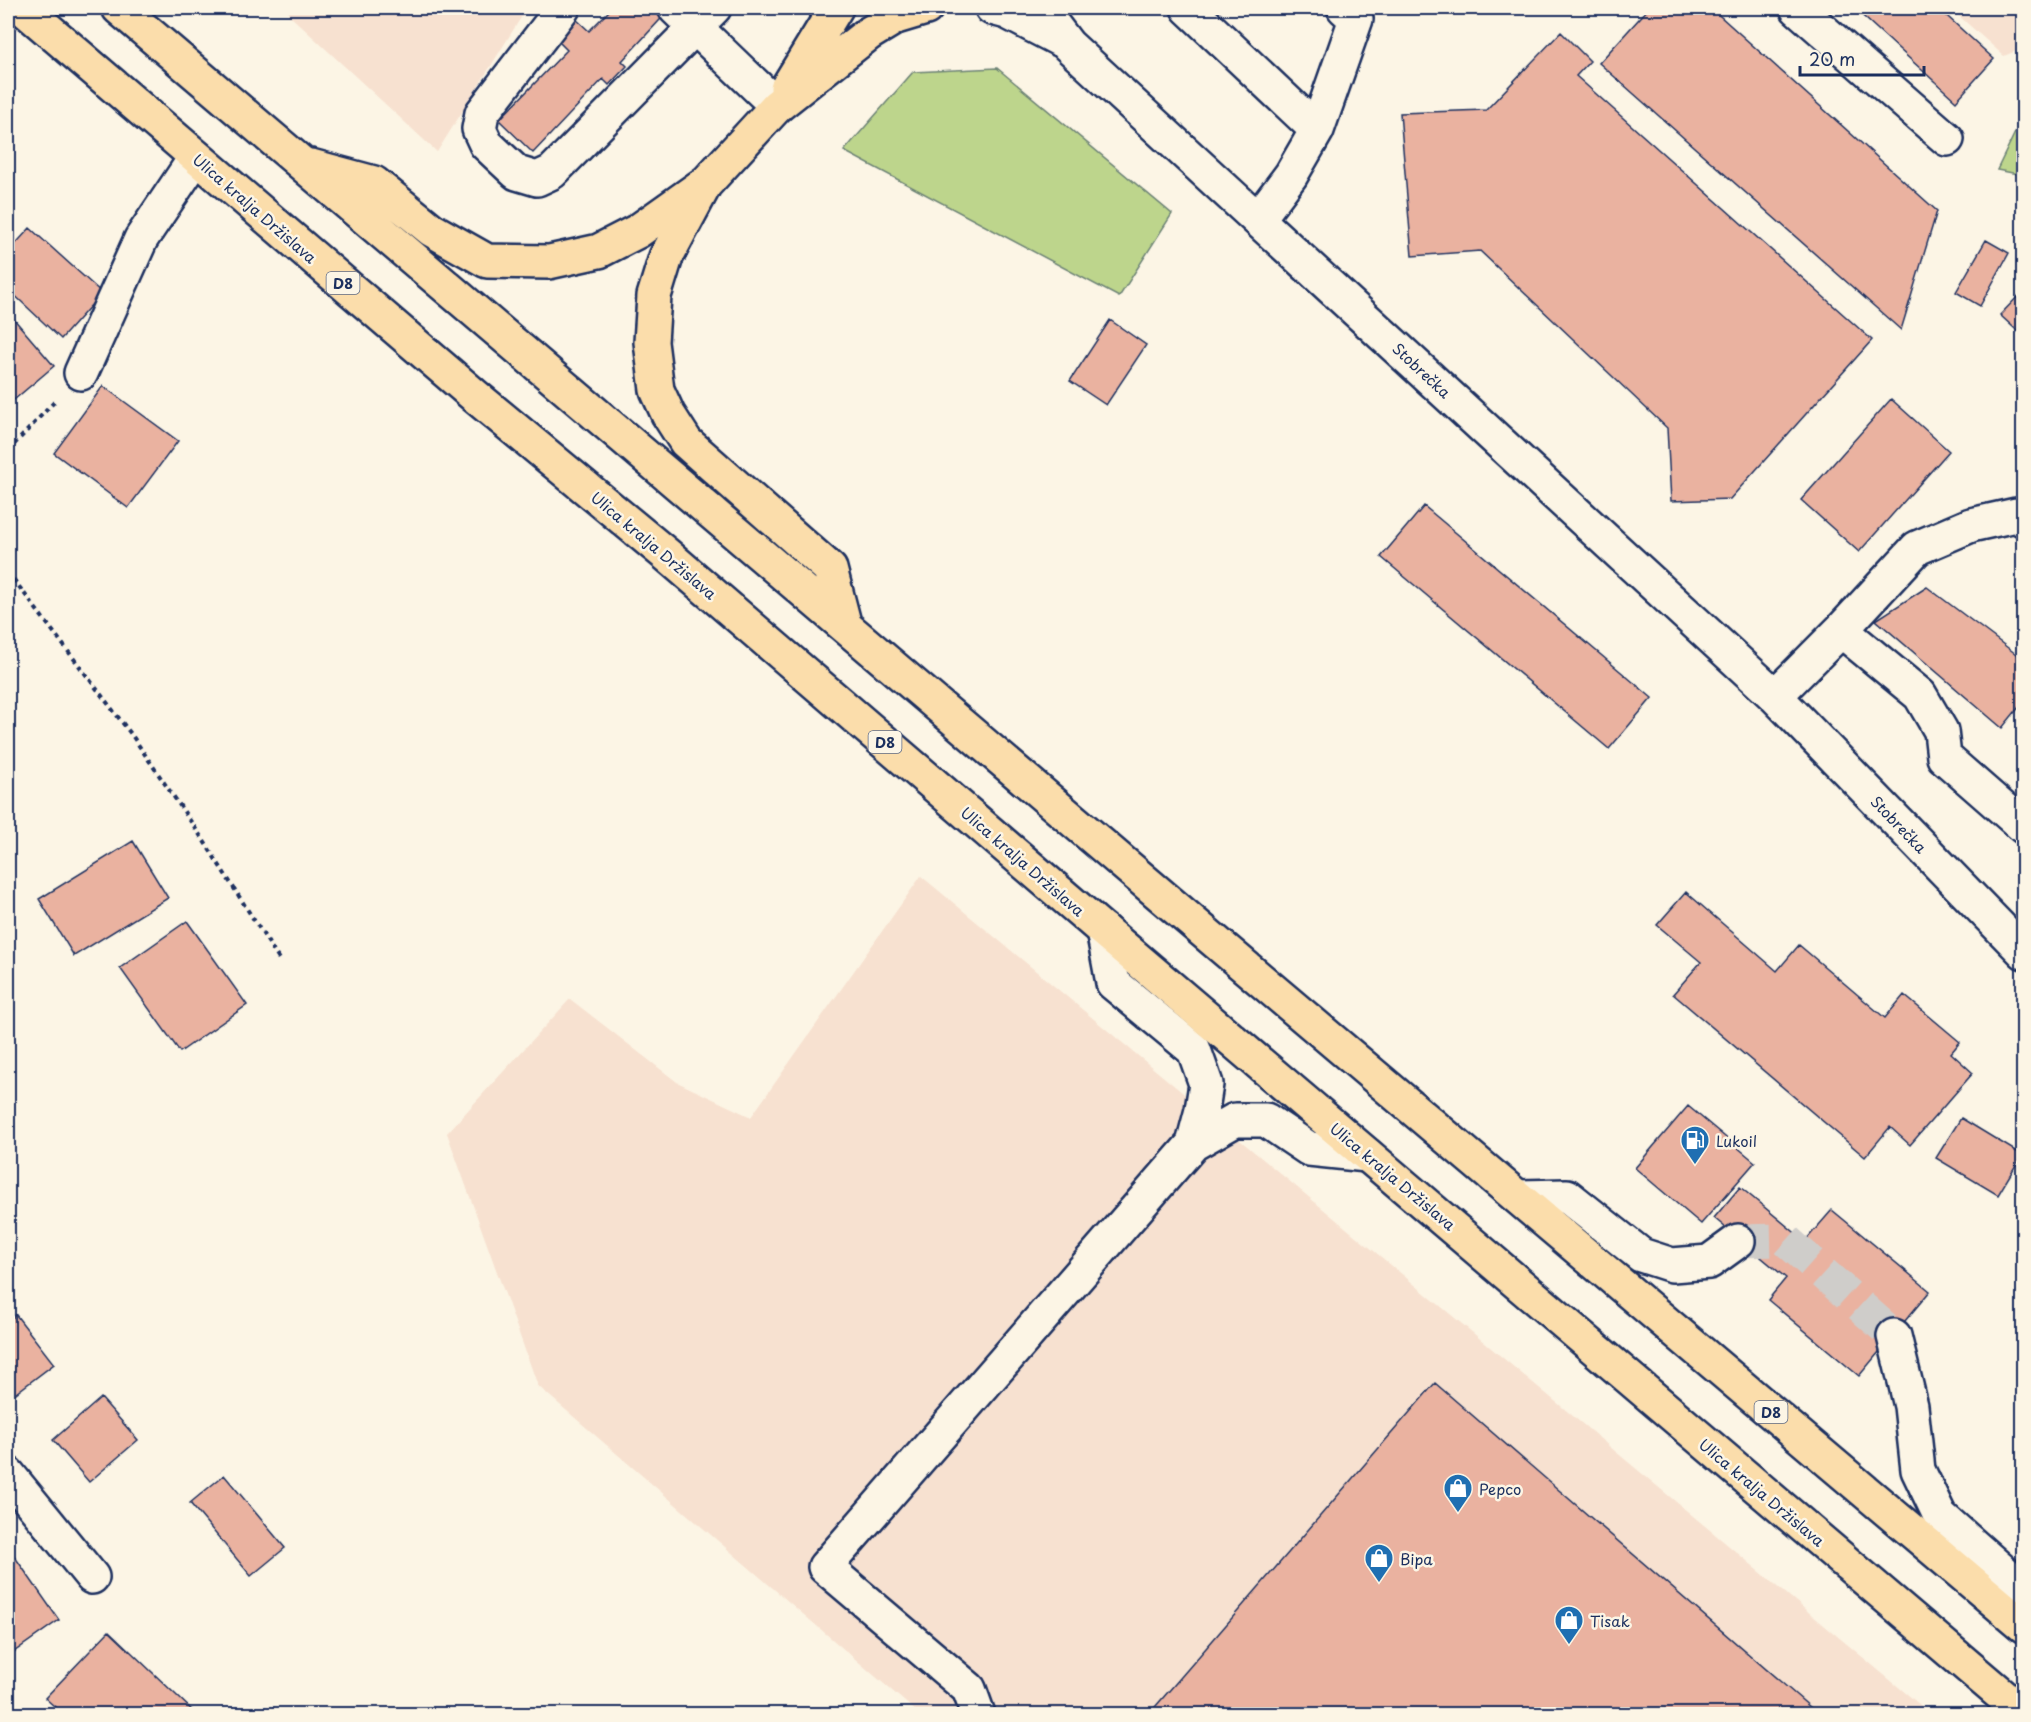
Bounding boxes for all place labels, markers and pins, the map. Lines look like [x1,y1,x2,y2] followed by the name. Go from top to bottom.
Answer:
[1679,1124,1711,1166] fuel station icon: Lukoil
[1716,1129,1757,1152] place label: Lukoil
[1442,1472,1474,1514] shop icon: Pepco
[1479,1477,1521,1500] place label: Pepco
[1363,1542,1395,1584] shop icon: Bipa
[1400,1547,1433,1570] place label: Bipa
[1553,1604,1585,1646] shop icon: Tisak
[1590,1609,1630,1632] place label: Tisak

